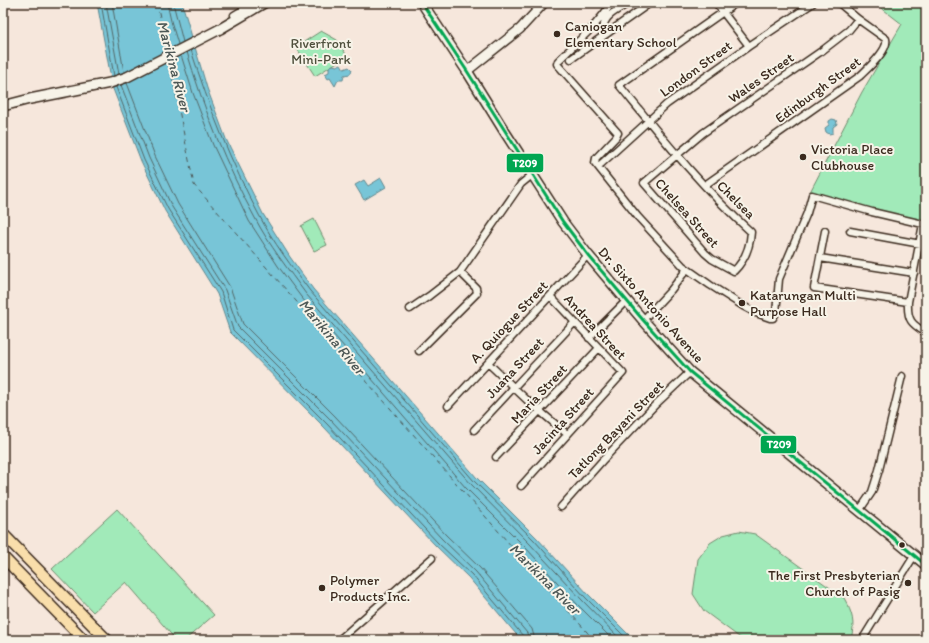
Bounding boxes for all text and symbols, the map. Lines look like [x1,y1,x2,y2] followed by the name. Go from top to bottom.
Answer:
[565,18,677,51] place label: Caniogan Elementary School
[153,19,195,116] water label: Marikina River
[552,29,562,39] marker: Caniogan Elementary School
[290,35,352,68] park label: Riverfront Mini-Park
[657,37,735,101] street label: London Street
[725,49,797,107] street label: Wales Street
[772,53,864,127] street label: Edinburgh Street
[811,141,894,174] place label: Victoria Place Clubhouse
[798,152,808,162] marker: Victoria Place Clubhouse
[506,153,544,173] line badge: T209
[512,157,537,170] text: T209
[651,175,723,251] street label: Chelsea Street
[713,177,759,223] street label: Chelsea
[595,244,708,367] street label: Dr. Sixto Antonio Avenue
[467,277,551,367] street label: A. Quiogue Street
[750,287,856,320] place label: Katarungan Multi Purpose Hall
[560,291,630,363] street label: Andrea Street
[295,295,370,380] water label: Marikina River
[737,298,747,308] marker: Katarungan Multi Purpose Hall
[483,334,547,402] street label: Juana Street
[507,361,571,427] street label: Maria Street
[565,377,667,483] street label: Tatlong Bayani Street
[529,384,597,458] street label: Jacinta Street
[760,435,797,454] line badge: T209
[766,438,791,451] text: T209
[506,540,586,620] water label: Marikina River
[897,540,907,550] unlabelled marker
[768,567,901,600] place label: The First Presbyterian Church of Pasig
[330,572,410,605] place label: Polymer Products Inc.
[903,578,913,588] marker: The First Presbyterian Church of Pasig
[317,583,327,593] marker: Polymer Products Inc.

